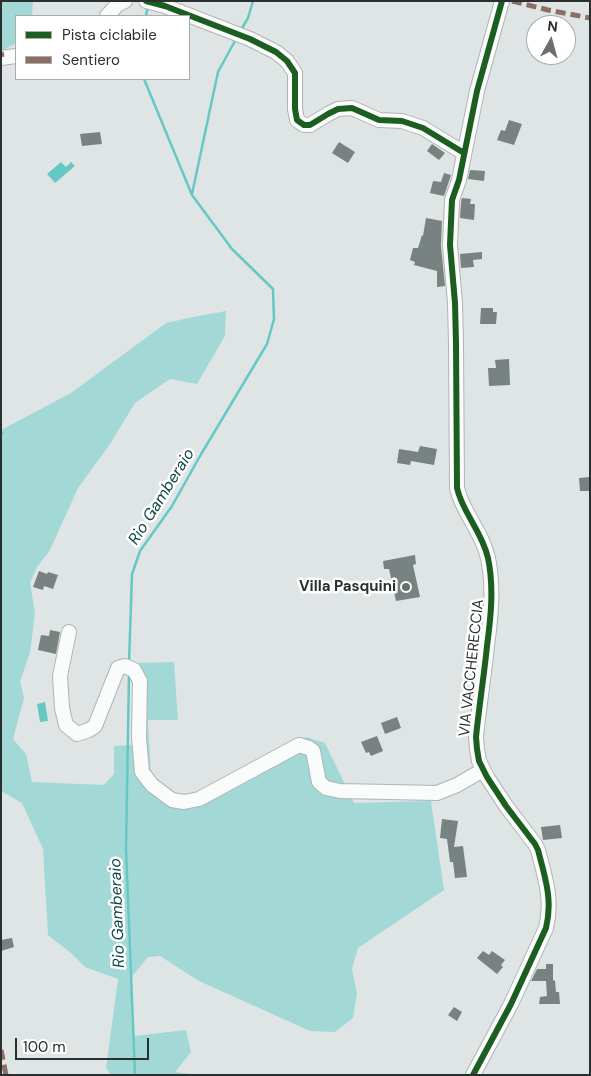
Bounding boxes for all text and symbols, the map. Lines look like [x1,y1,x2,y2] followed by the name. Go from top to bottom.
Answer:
[15,15,190,80] legend
[526,15,576,65] north arrow
[547,17,559,36] text: N
[62,25,157,45] text: Pista ciclabile
[62,50,120,70] text: Sentiero
[125,445,199,549] water label: Rio Gamberaio
[299,578,396,596] place label: Villa Pasquini
[400,581,412,593] marker: Villa Pasquini
[456,598,488,738] street label: VIA VACCHERECCIA
[106,858,130,968] water label: Rio Gamberaio
[18,1028,151,1060] scale bar
[23,1037,66,1057] text: 100 m

